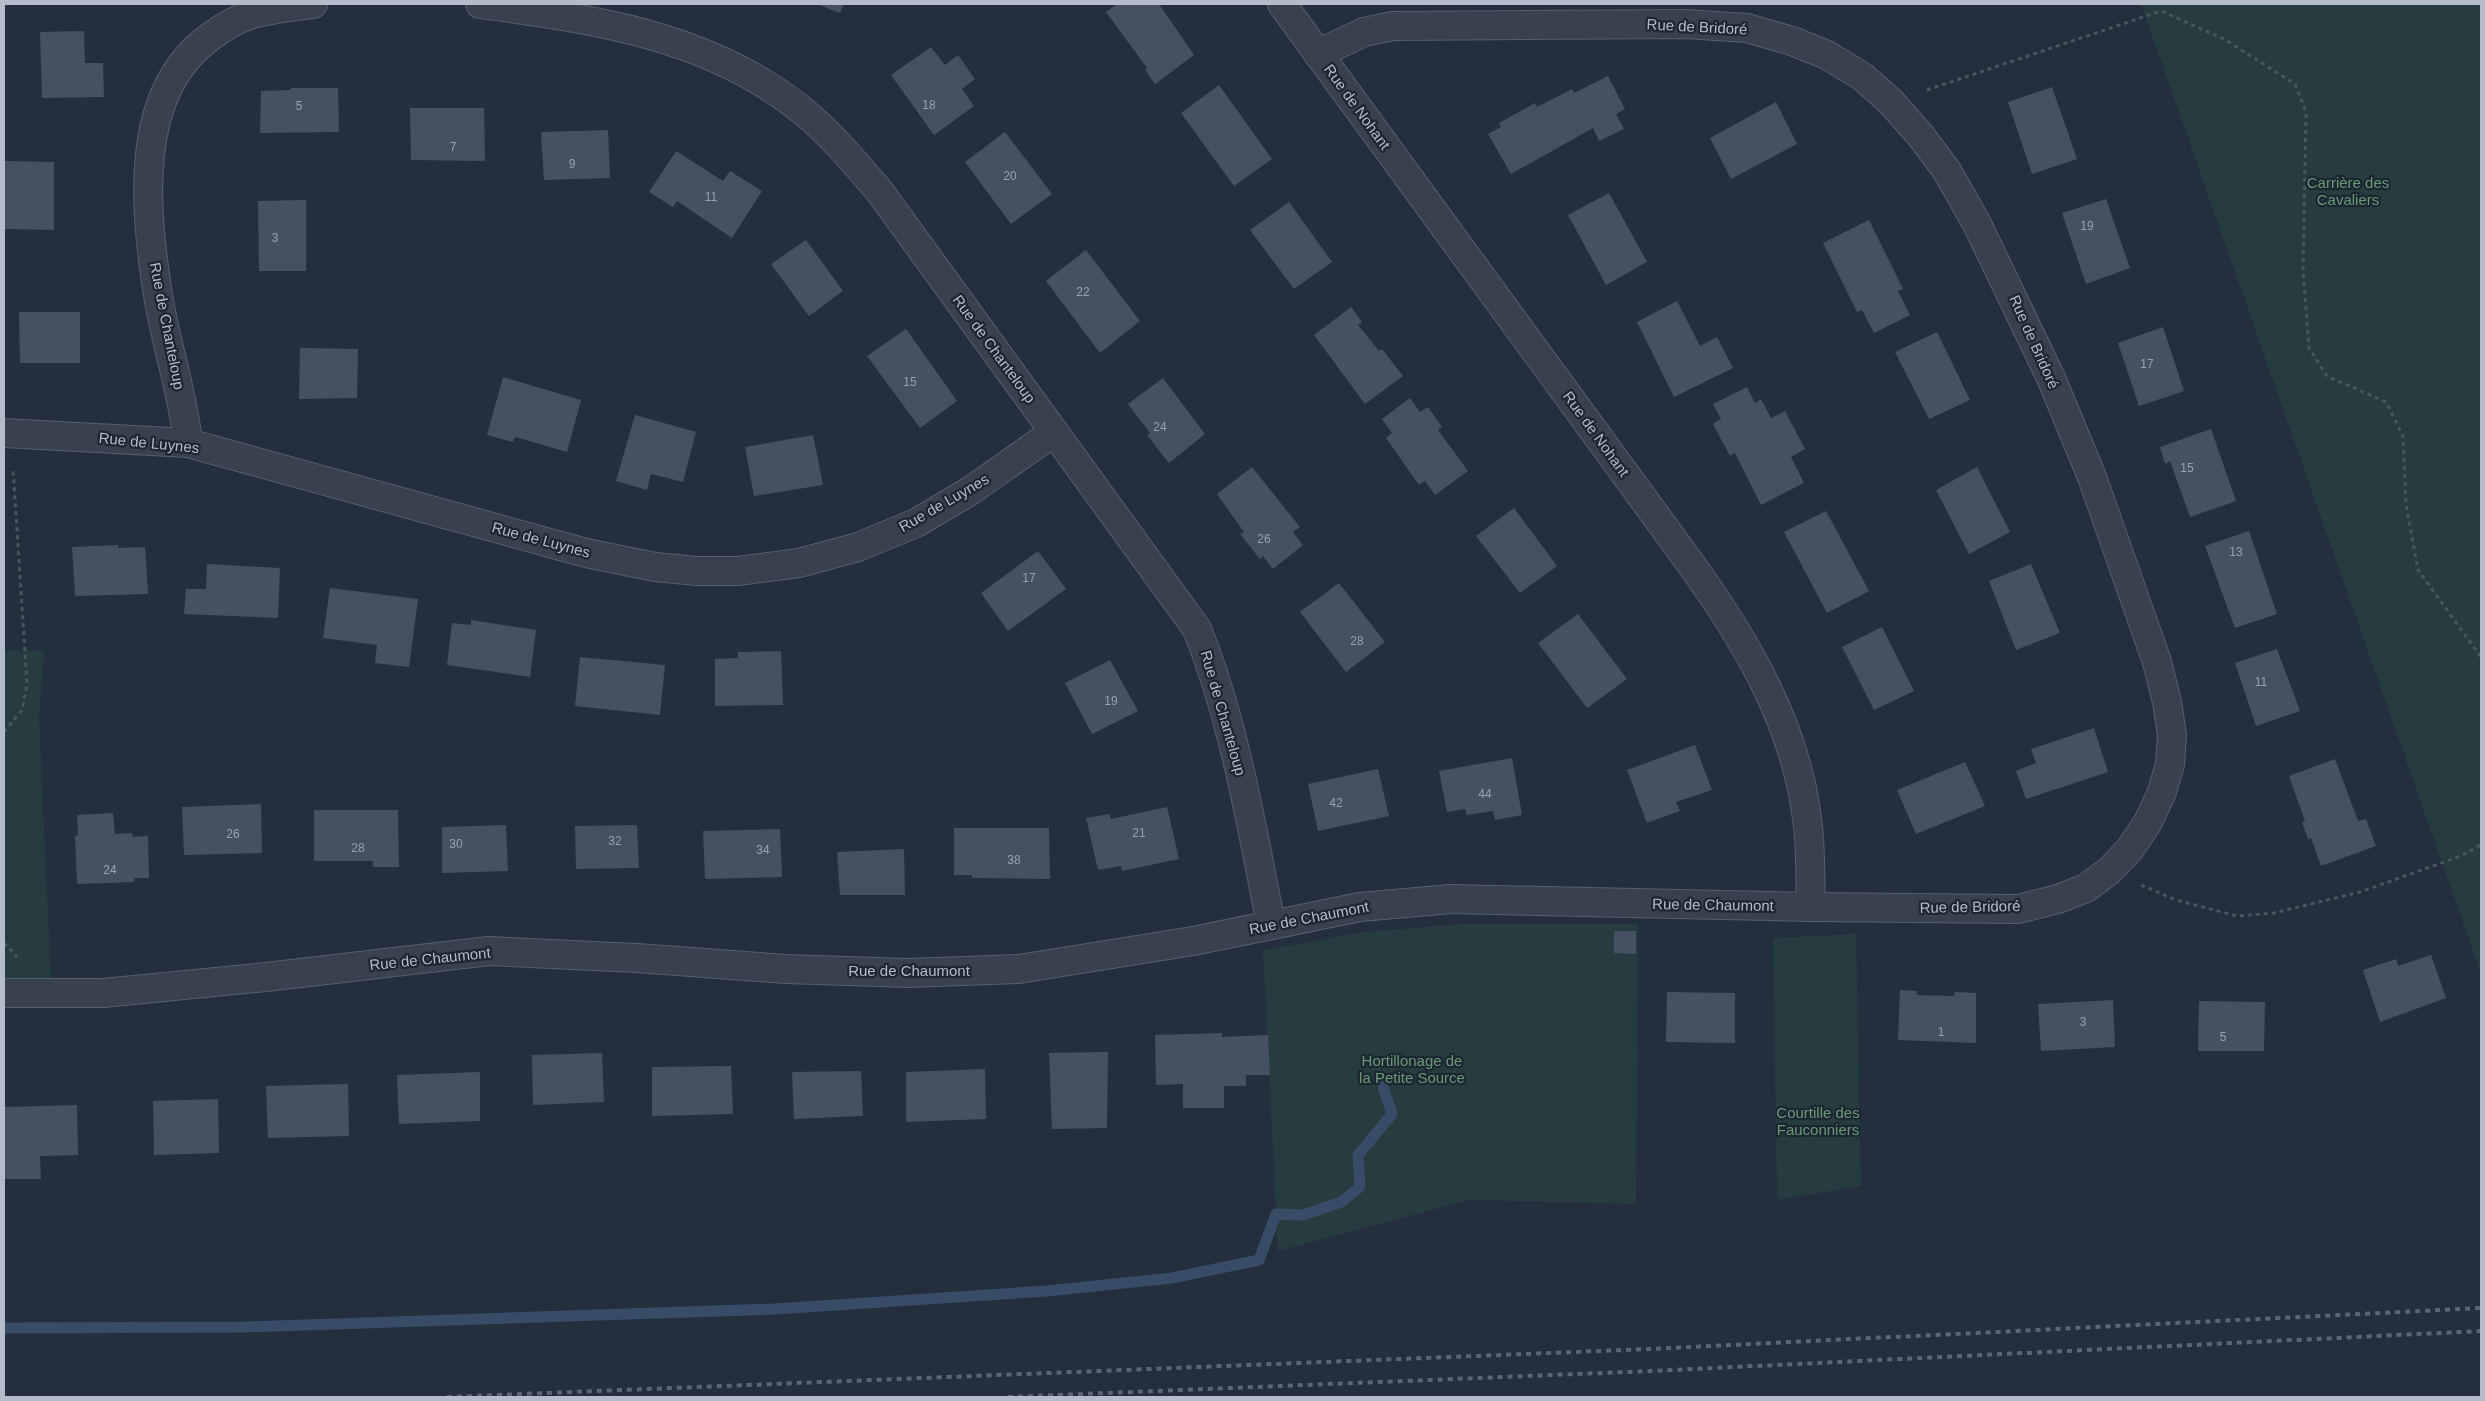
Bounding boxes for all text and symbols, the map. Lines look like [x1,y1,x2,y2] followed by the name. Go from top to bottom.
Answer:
[1646,15,1748,38] street label: Rue de Bridoré
[1321,61,1394,153] street label: Rue de Nohant
[922,98,936,112] house number: 18
[296,99,303,113] house number: 5
[450,140,457,154] house number: 7
[569,157,576,171] house number: 9
[1003,169,1017,183] house number: 20
[2307,174,2389,208] park label: Carrière des Cavaliers
[705,190,718,204] house number: 11
[2080,219,2094,233] house number: 19
[272,231,279,245] house number: 3
[147,261,188,391] street label: Rue de Chanteloup
[1076,285,1090,299] house number: 22
[950,291,1039,406] street label: Rue de Chanteloup
[2006,292,2063,391] street label: Rue de Bridoré
[2140,357,2154,371] house number: 17
[903,375,917,389] house number: 15
[1560,388,1633,480] street label: Rue de Nohant
[1153,420,1167,434] house number: 24
[98,429,200,456] street label: Rue de Luynes
[2180,461,2194,475] house number: 15
[896,470,992,535] street label: Rue de Luynes
[490,518,592,561] street label: Rue de Luynes
[1257,532,1271,546] house number: 26
[2229,545,2243,559] house number: 13
[1022,571,1036,585] house number: 17
[1350,634,1364,648] house number: 28
[1197,648,1249,777] street label: Rue de Chanteloup
[2255,675,2268,689] house number: 11
[1104,694,1118,708] house number: 19
[1478,787,1492,801] house number: 44
[1329,796,1343,810] house number: 42
[1132,826,1146,840] house number: 21
[226,827,240,841] house number: 26
[608,834,622,848] house number: 32
[449,837,463,851] house number: 30
[351,841,365,855] house number: 28
[756,843,770,857] house number: 34
[1007,853,1021,867] house number: 38
[103,863,117,877] house number: 24
[1652,895,1775,914] street label: Rue de Chaumont
[1248,897,1371,937] street label: Rue de Chaumont
[1919,897,2021,916] street label: Rue de Bridoré
[369,944,492,973] street label: Rue de Chaumont
[848,962,971,979] street label: Rue de Chaumont
[2080,1015,2087,1029] house number: 3
[1938,1025,1945,1039] house number: 1
[2220,1030,2227,1044] house number: 5
[1359,1052,1465,1086] park label: Hortillonage de la Petite Source
[1776,1104,1860,1138] park label: Courtille des Fauconniers

